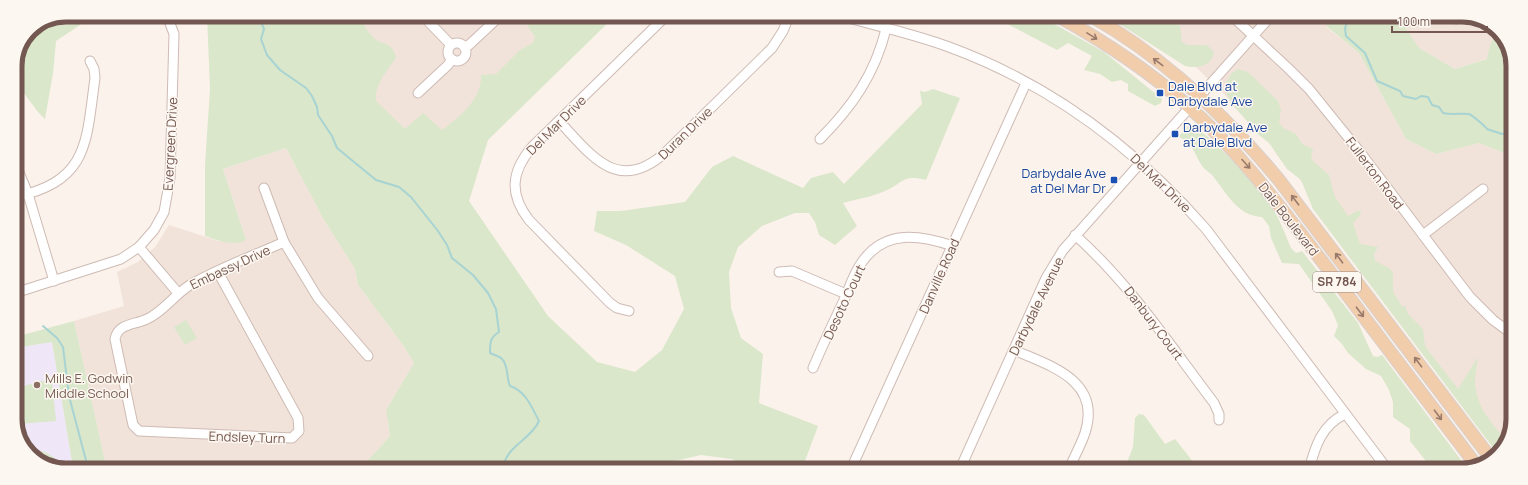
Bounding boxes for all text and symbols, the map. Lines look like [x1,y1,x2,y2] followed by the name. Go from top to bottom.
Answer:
[1392,8,1487,34] scale bar
[1398,13,1430,30] text: 100 m
[1086,32,1098,40] one-way arrow
[1153,58,1164,66] one-way arrow
[1168,77,1253,110] place label: Dale Blvd at Darbydale Ave
[1155,88,1165,98] marker: Dale Blvd at Darbydale Ave
[522,91,590,159] street label: Del Mar Drive
[159,96,181,191] street label: Evergreen Drive
[654,102,716,163] street label: Duran Drive
[1183,118,1268,151] place label: Darbydale Ave at Dale Blvd
[1170,129,1180,139] marker: Darbydale Ave at Dale Blvd
[1342,133,1408,213] street label: Fullerton Road
[1127,150,1196,217] street label: Del Mar Drive
[1241,159,1250,169] one-way arrow
[1022,164,1106,197] place label: Darbydale Ave at Del Mar Dr
[1109,175,1119,185] marker: Darbydale Ave at Del Mar Dr
[1255,179,1323,259] street label: Dale Boulevard
[1291,195,1299,206] one-way arrow
[914,236,964,316] street label: Danville Road
[187,240,273,293] street label: Embassy Drive
[1004,253,1068,358] street label: Darbydale Avenue
[1335,253,1343,264] one-way arrow
[819,262,869,342] street label: Desoto Court
[1313,272,1361,292] road number: SR 784
[1120,283,1188,363] street label: Danbury Court
[1355,306,1364,317] one-way arrow
[1413,356,1422,367] one-way arrow
[45,369,133,402] place label: Mills E. Godwin Middle School
[32,380,42,390] marker: Mills E. Godwin Middle School
[1434,409,1443,420] one-way arrow
[208,427,286,447] street label: Endsley Turn

